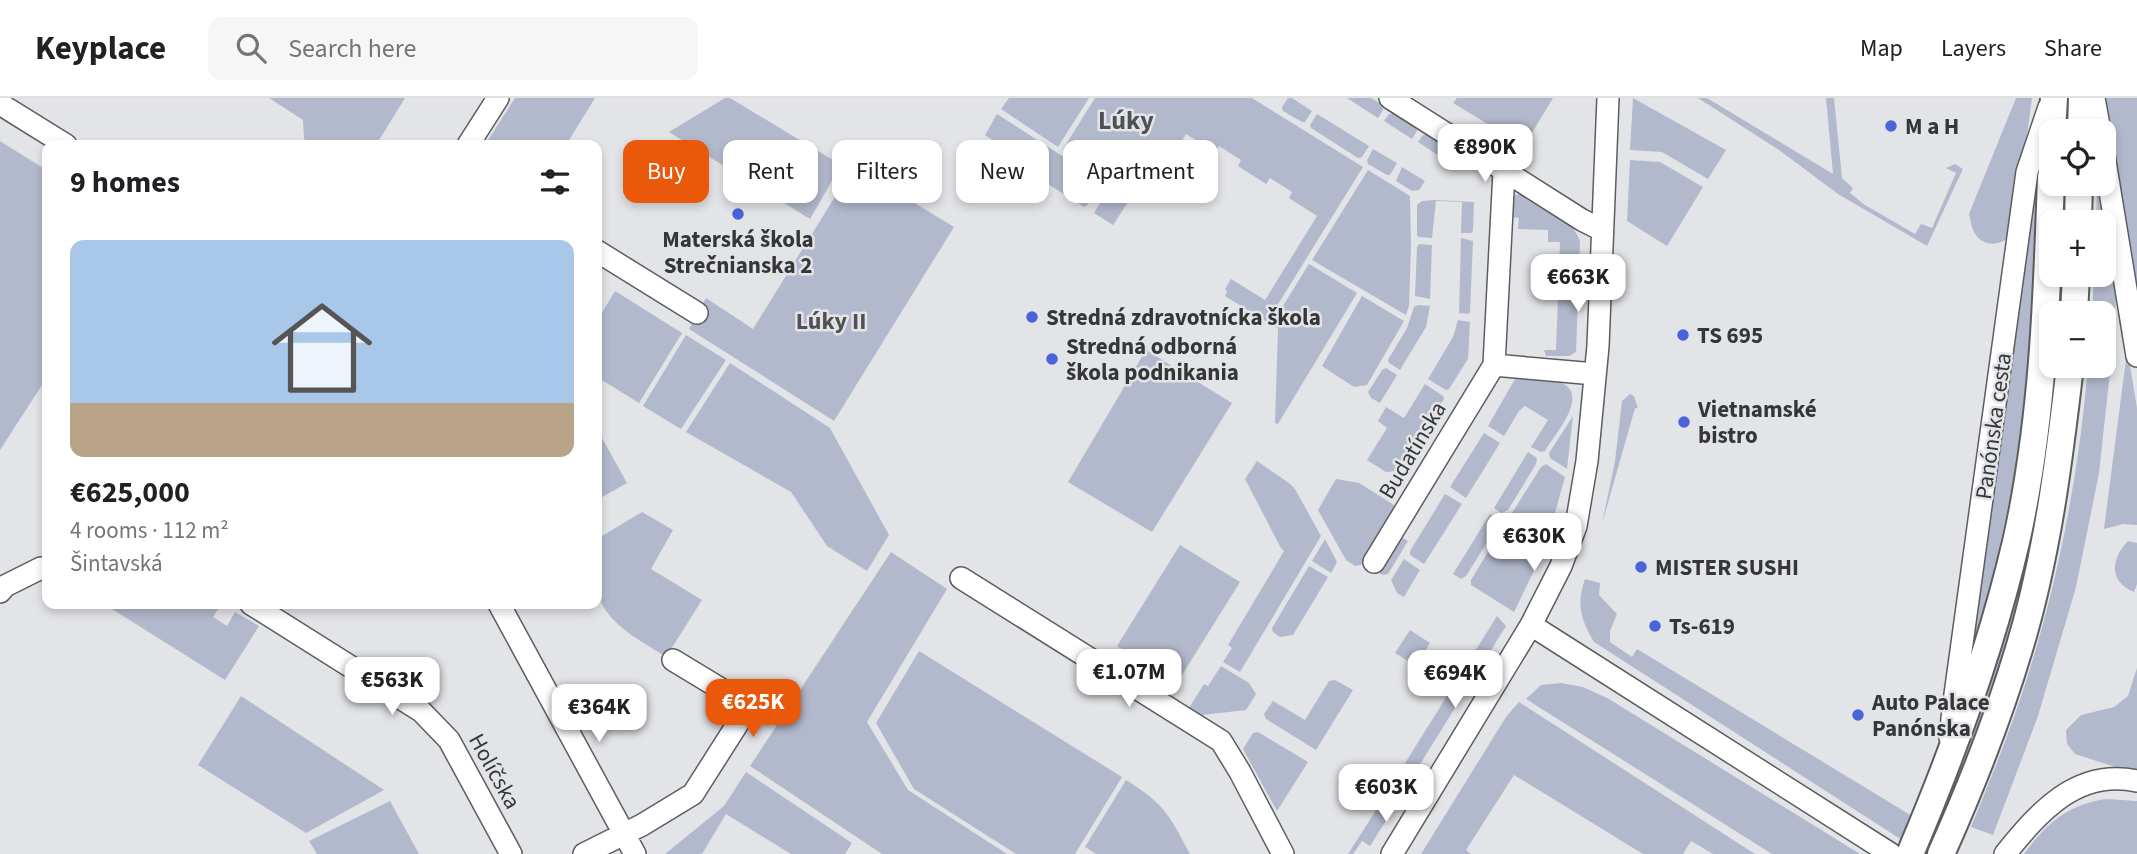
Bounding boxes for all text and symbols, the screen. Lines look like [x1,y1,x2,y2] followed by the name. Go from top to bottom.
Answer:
[208,17,698,80] search box
[35,25,166,72] text: Keyplace
[232,29,270,67] icon: search
[288,30,416,67] text: Search here
[1860,31,1903,66] text: Map
[1941,31,2006,66] text: Layers
[2044,31,2102,66] text: Share
[1098,102,1154,139] district label: Lúky
[1905,110,1959,143] place label: M a H
[1883,118,1899,134] marker: M a H
[2039,119,2116,378] map controls
[2039,119,2116,196] button: locate
[1436,125,1534,184] pin: €890K
[1454,130,1516,163] text: €890K
[623,140,709,203] chip: Buy
[723,140,818,203] chip: Rent
[832,140,942,203] chip: Filters
[956,140,1049,203] chip: New
[1063,140,1218,203] chip: Apartment
[70,161,180,204] text: 9 homes
[536,163,574,201] icon: filters
[730,206,746,222] marker: Materská škola Strečnianska 2
[2039,210,2116,287] button: +
[662,223,814,282] place label: Materská škola Strečnianska 2
[1529,254,1627,314] pin: €663K
[1547,260,1609,293] text: €663K
[259,285,385,411] icon: home
[1046,301,1321,334] place label: Stredná zdravotnícka škola
[2039,301,2116,378] button: −
[796,304,866,339] district label: Lúky II
[1024,309,1040,325] marker: Stredná zdravotnícka škola
[1697,319,1763,352] place label: TS 695
[1675,327,1691,343] marker: TS 695
[1066,330,1239,389] place label: Stredná odborná škola podnikania
[1044,351,1060,367] marker: Stredná odborná škola podnikania
[1967,351,2020,502] street label: Panónska cesta
[1697,393,1817,452] place label: Vietnamské bistro
[1370,395,1455,505] street label: Budatínska
[1676,414,1692,430] marker: Vietnamské bistro
[70,471,190,514] text: €625,000
[70,514,229,547] text: 4 rooms · 112 m²
[1485,514,1583,573] pin: €630K
[1503,519,1565,552] text: €630K
[70,547,163,580] text: Šintavská
[1655,551,1799,584] place label: MISTER SUSHI
[1633,559,1649,575] marker: MISTER SUSHI
[1669,610,1735,643] place label: Ts-619
[1647,618,1663,634] marker: Ts-619
[1072,650,1186,709] pin: €1.07M
[1406,650,1504,710] pin: €694K
[1092,655,1166,688] text: €1.07M
[1424,656,1486,689] text: €694K
[343,658,441,717] pin: €563K
[361,663,423,696] text: €563K
[704,680,802,739] pin: €625K
[550,684,648,744] pin: €364K
[722,685,784,718] text: €625K
[1871,686,1990,745] place label: Auto Palace Panónska
[568,690,630,723] text: €364K
[1850,707,1866,723] marker: Auto Palace Panónska
[460,727,529,815] street label: Holíčska
[1337,764,1435,824] pin: €603K
[1355,770,1417,803] text: €603K

